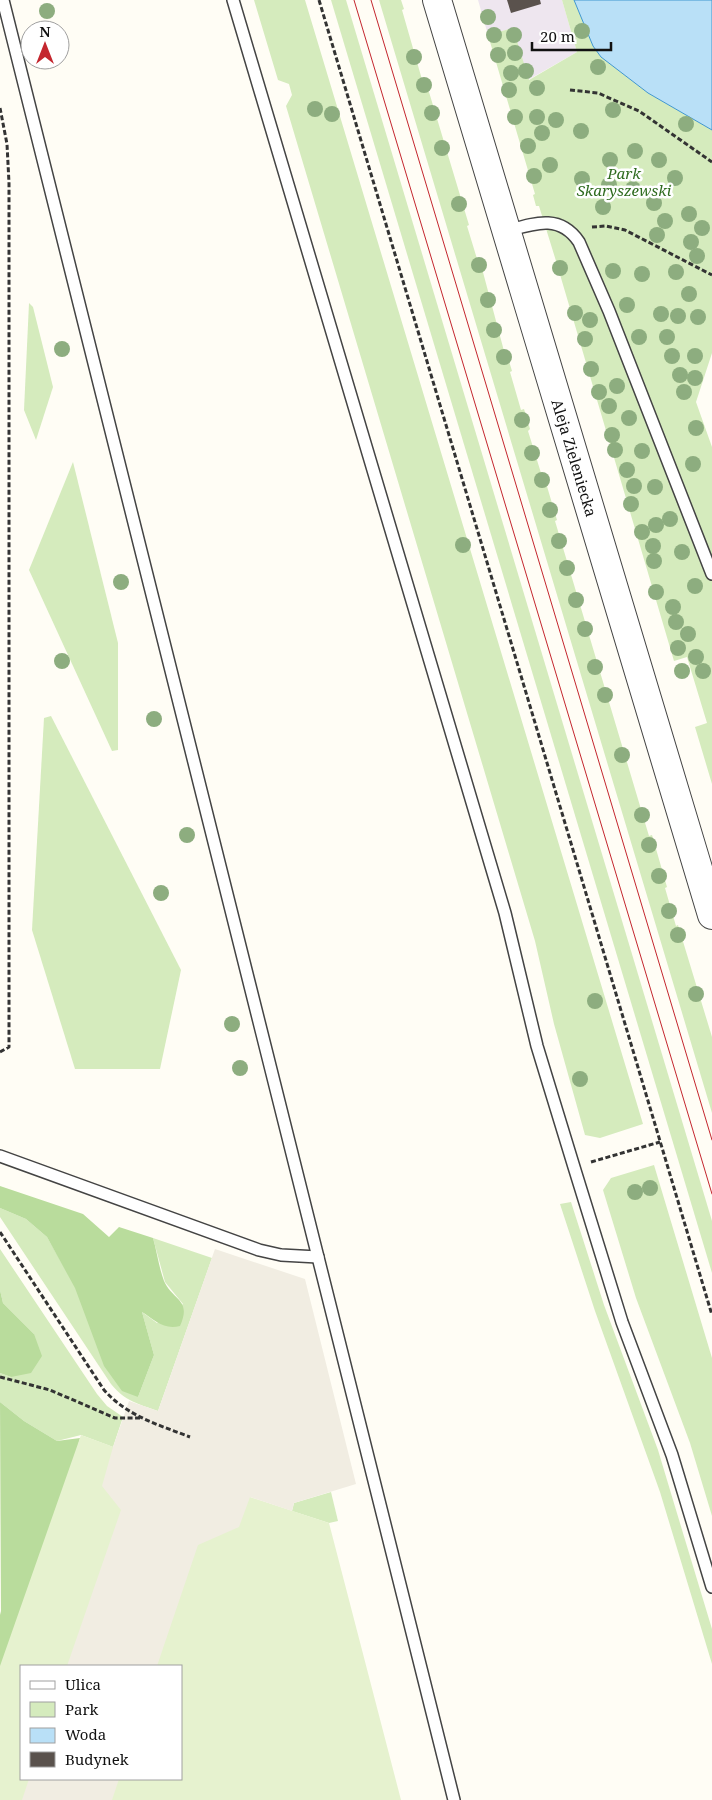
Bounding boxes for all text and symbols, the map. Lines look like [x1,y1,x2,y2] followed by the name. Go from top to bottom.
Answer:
[20,20,70,70] north arrow
[532,20,611,52] scale bar
[39,22,51,41] text: N
[540,26,575,46] text: 20 m
[577,163,672,200] park label: Park Skaryszewski
[547,397,602,519] street label: Aleja Zieleniecka
[20,1665,182,1780] legend
[65,1674,101,1694] text: Ulica
[65,1699,99,1719] text: Park
[65,1724,106,1744] text: Woda
[65,1749,129,1769] text: Budynek

